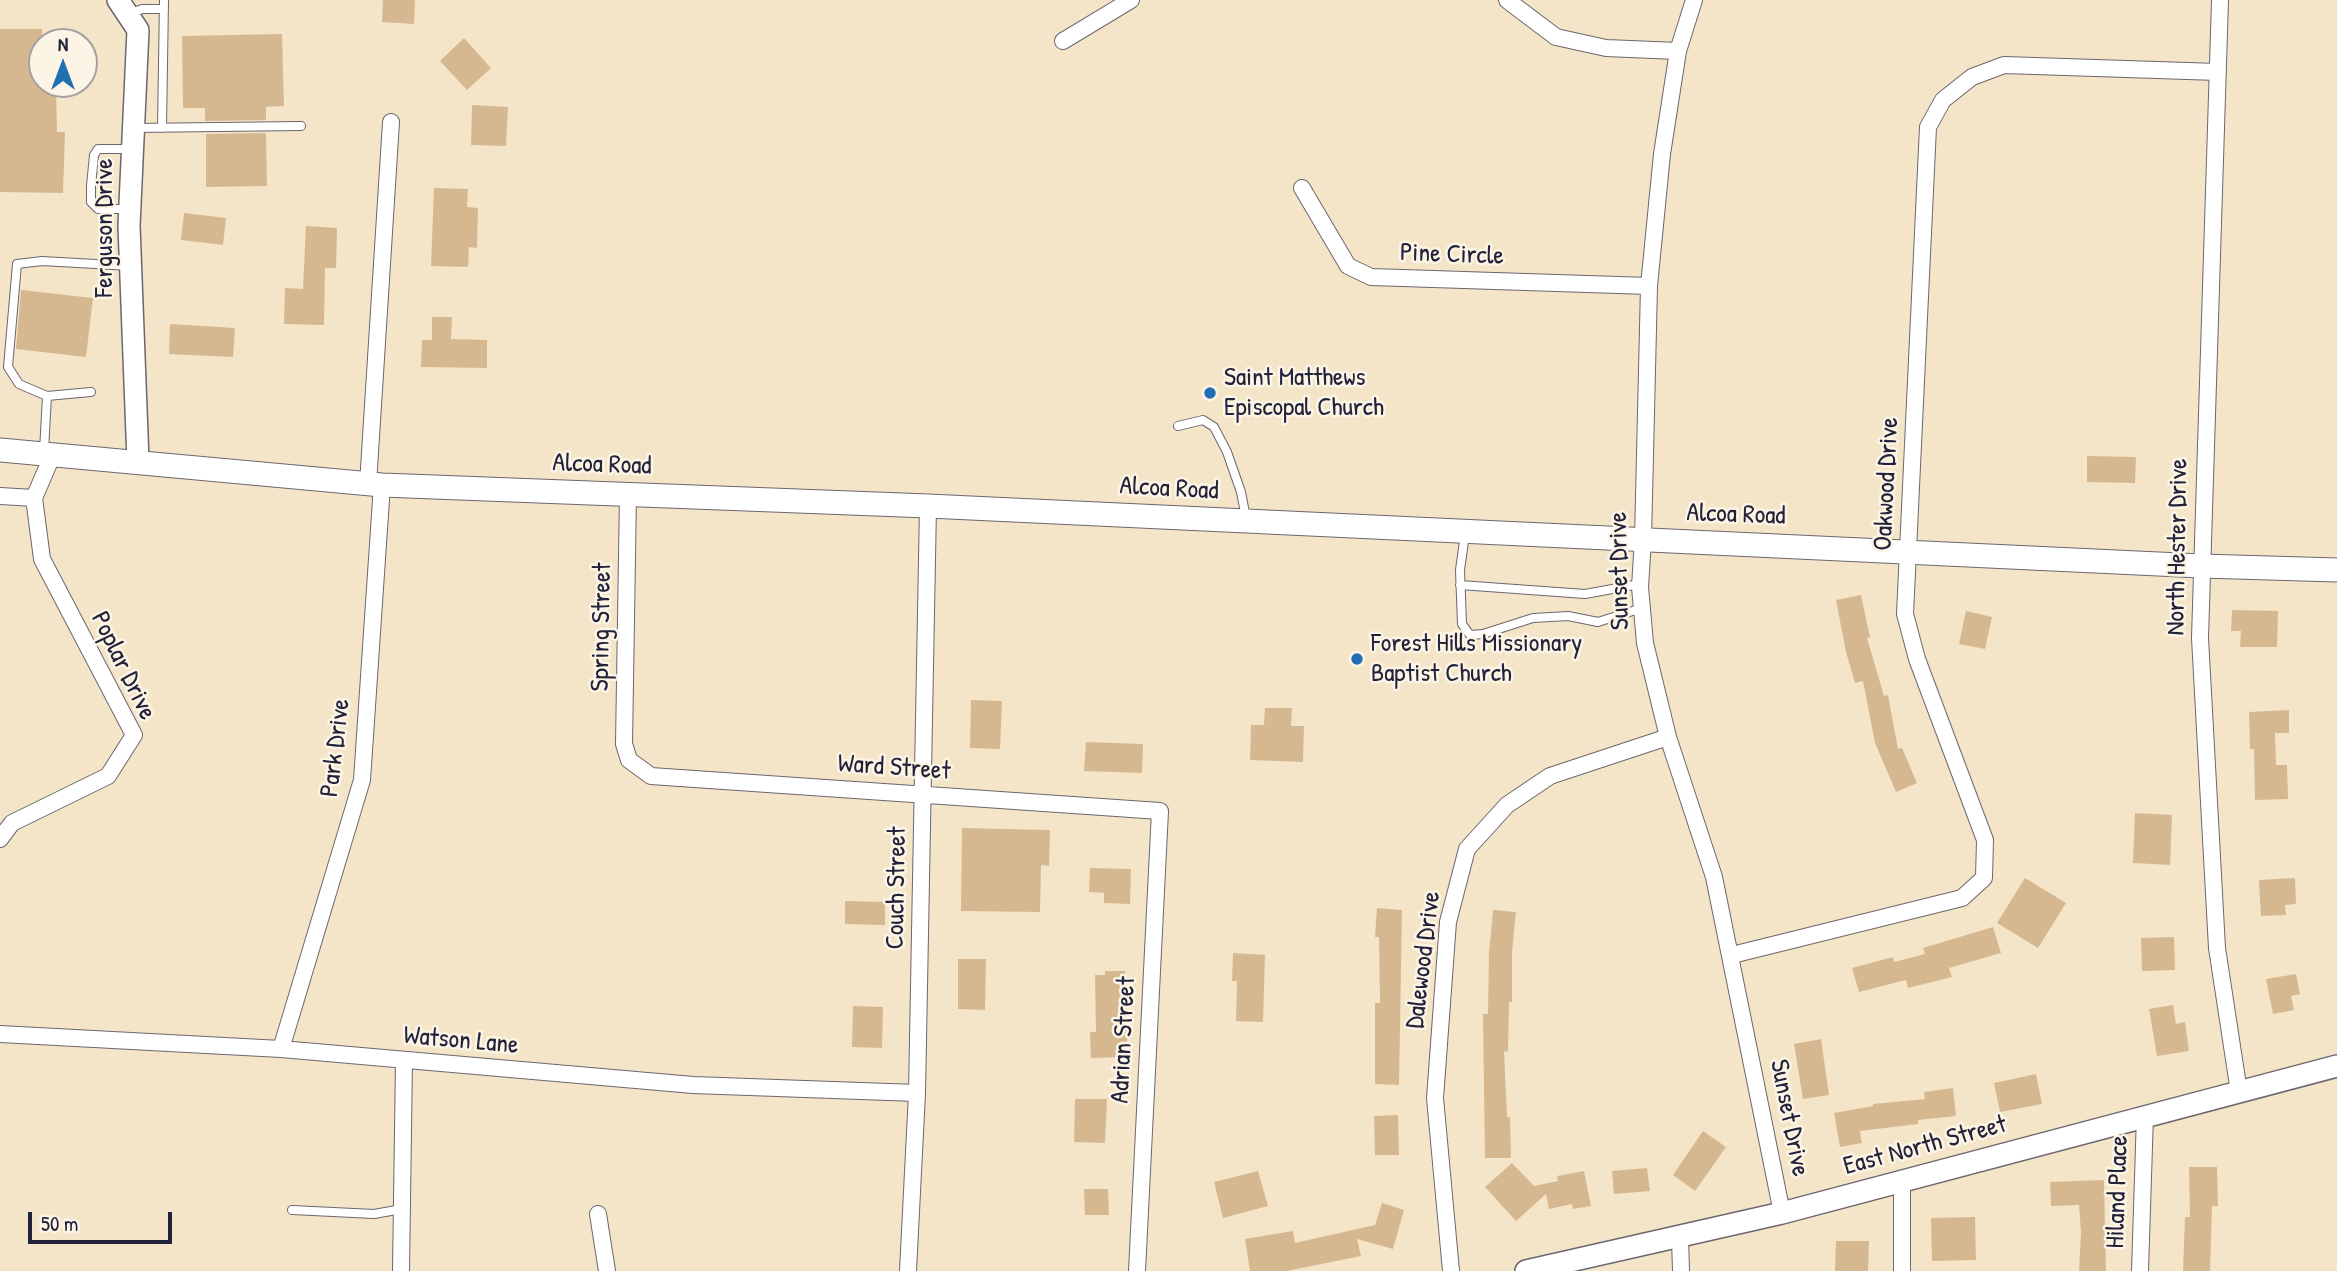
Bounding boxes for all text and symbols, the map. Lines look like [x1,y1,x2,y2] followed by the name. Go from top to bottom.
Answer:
[28,28,98,98] north arrow
[58,31,68,57] text: N
[89,158,121,298] street label: Ferguson Drive
[1400,238,1504,272] street label: Pine Circle
[1224,362,1384,424] place label: Saint Matthews Episcopal Church
[1202,385,1218,401] marker: Saint Matthews Episcopal Church
[1868,417,1906,551] street label: Oakwood Drive
[552,448,652,482] street label: Alcoa Road
[2161,458,2195,636] street label: North Hester Drive
[1119,471,1219,507] street label: Alcoa Road
[1686,498,1786,532] street label: Alcoa Road
[1603,512,1637,630] street label: Sunset Drive
[585,562,619,692] street label: Spring Street
[84,607,162,725] street label: Poplar Drive
[1371,628,1582,690] place label: Forest Hills Missionary Baptist Church
[1349,651,1365,667] marker: Forest Hills Missionary Baptist Church
[315,697,357,799] street label: Park Drive
[837,749,951,787] street label: Ward Street
[880,826,914,950] street label: Couch Street
[1400,890,1448,1030] street label: Dalewood Drive
[1105,976,1143,1104] street label: Adrian Street
[402,1020,520,1062] street label: Watson Lane
[1762,1057,1816,1179] street label: Sunset Drive
[1840,1109,2010,1183] street label: East North Street
[2100,1135,2136,1249] street label: Hiland Place
[32,1198,175,1242] scale bar
[41,1209,78,1238] text: 50 m

